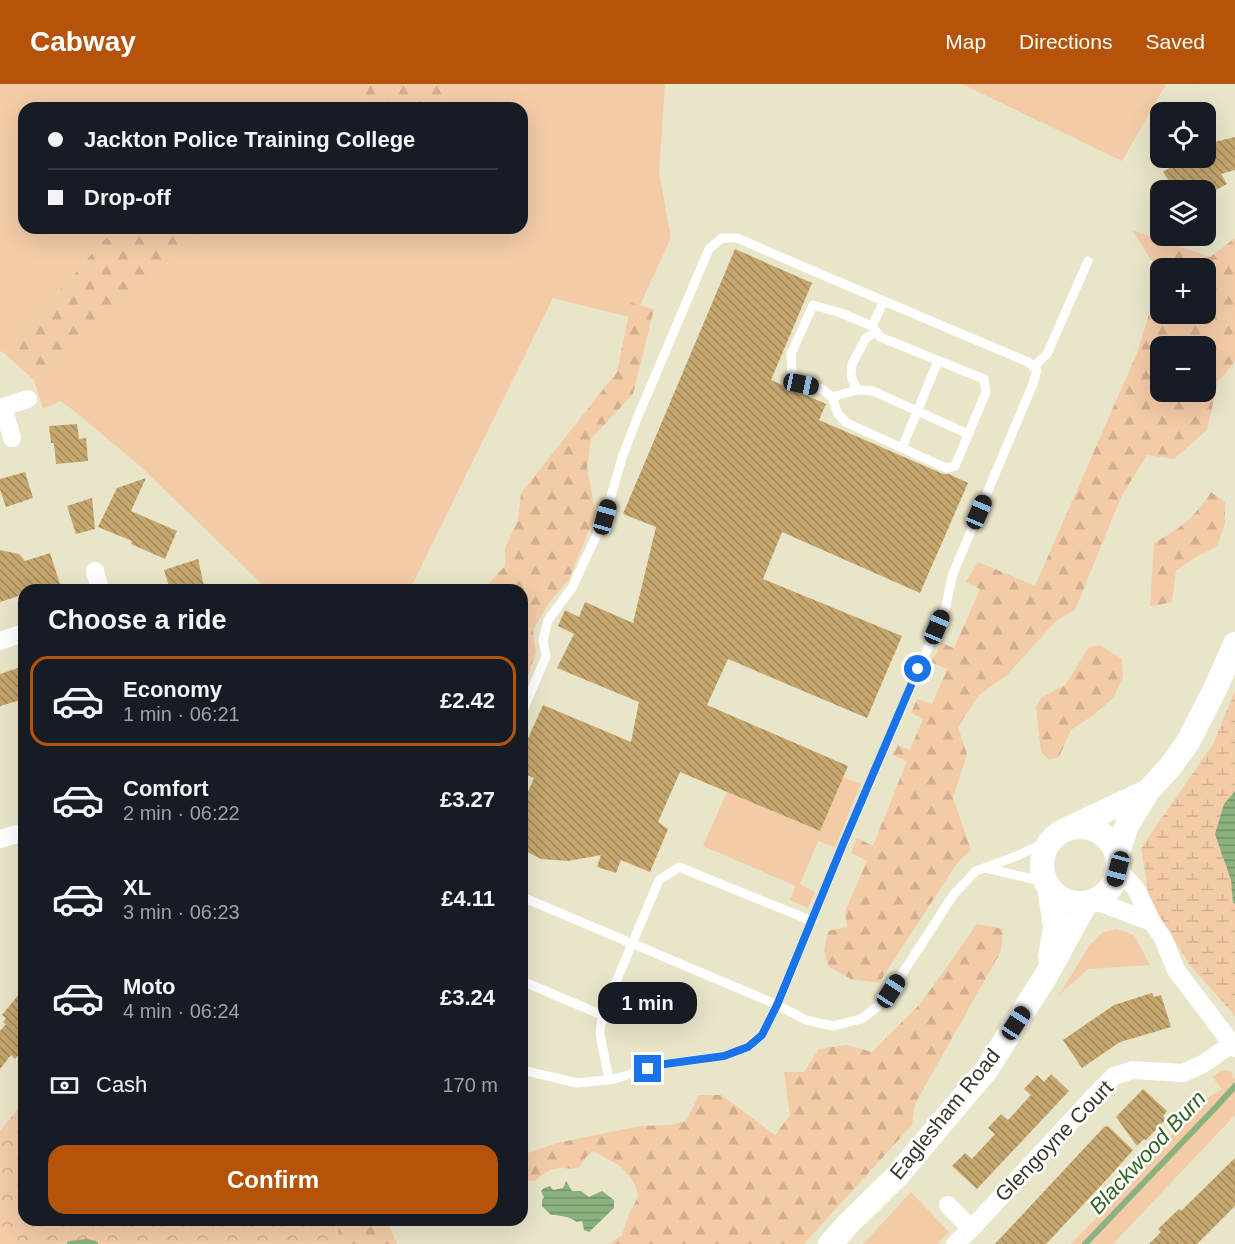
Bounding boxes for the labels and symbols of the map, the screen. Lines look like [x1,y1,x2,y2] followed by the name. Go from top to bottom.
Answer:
[782,371,820,397] car
[964,492,994,532] car
[591,497,619,537] car
[922,607,952,647] car
[904,655,931,682] route start
[1105,849,1131,889] car
[874,971,908,1011] car
[598,982,698,1024] callout: 1 min
[999,1003,1033,1043] car
[885,1044,1004,1184] street label: Eaglesham Road
[634,1055,661,1082] route end
[990,1075,1117,1206] street label: Glengoyne Court
[1084,1086,1211,1219] water label: Blackwood Burn

